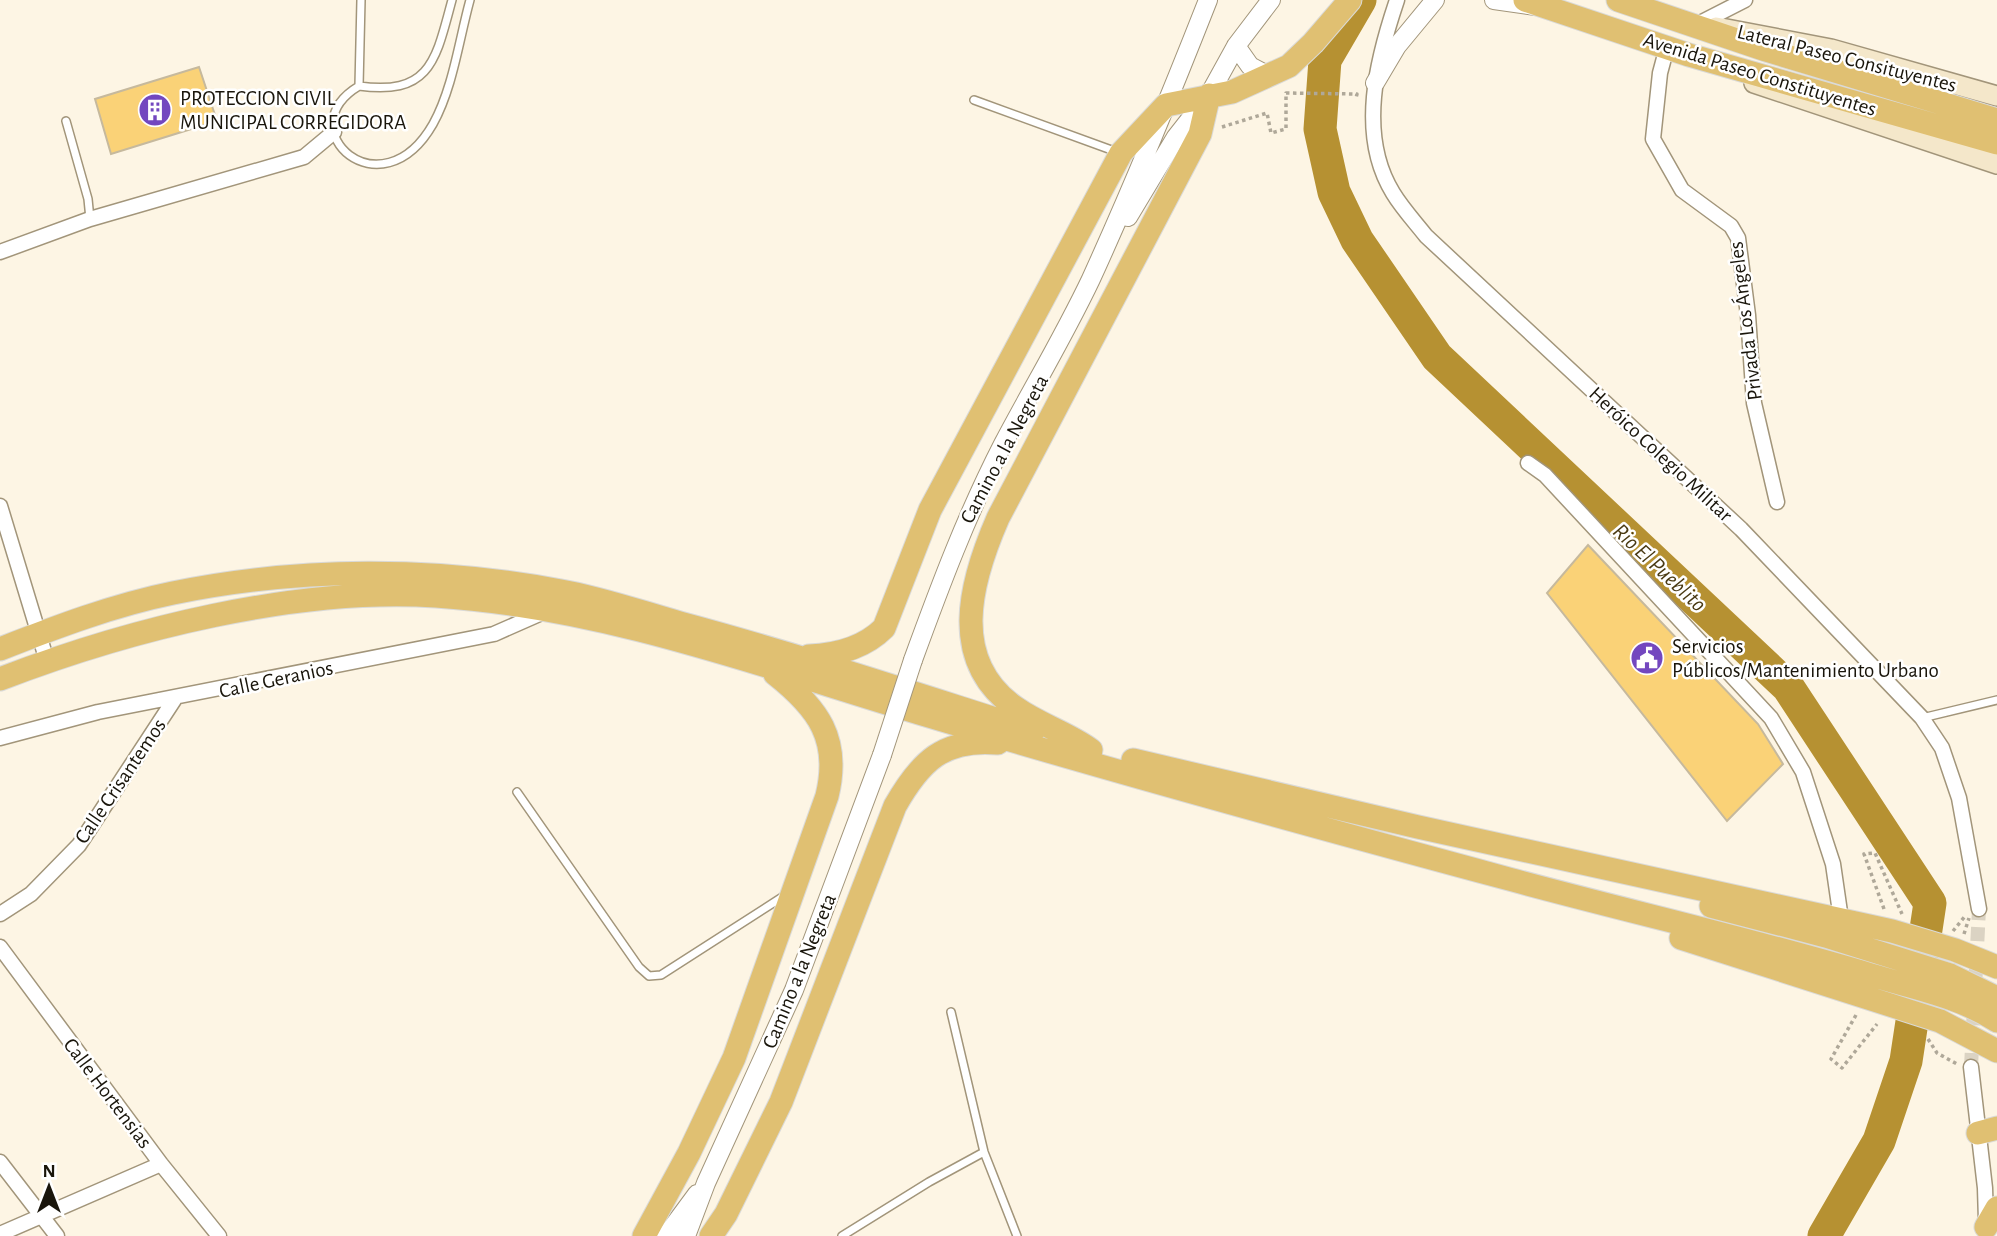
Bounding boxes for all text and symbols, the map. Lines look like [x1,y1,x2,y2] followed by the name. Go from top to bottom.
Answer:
[1735,21,1959,96] street label: Lateral Paseo Consituyentes
[1641,29,1879,120] street label: Avenida Paseo Constituyentes
[180,88,406,133] place label: PROTECCION CIVIL MUNICIPAL CORREGIDORA
[136,91,174,129] building icon: PROTECCION CIVIL MUNICIPAL CORREGIDORA
[1723,240,1766,402] street label: Privada Los Ángeles
[956,371,1053,527] street label: Camino a la Negreta
[1585,383,1736,526] street label: Heróico Colegio Militar
[1608,519,1710,617] water label: Rio El Pueblito
[1672,636,1939,681] place label: Servicios Públicos/Mantenimiento Urbano
[1628,639,1666,677] public building icon: Servicios Públicos/Mantenimiento Urbano
[217,657,335,702] street label: Calle Geranios
[71,715,170,847] street label: Calle Crisantemos
[759,891,840,1052] street label: Camino a la Negreta
[59,1034,156,1152] street label: Calle Hortensias
[14,1152,84,1222] north arrow
[42,1162,56,1181] text: N

